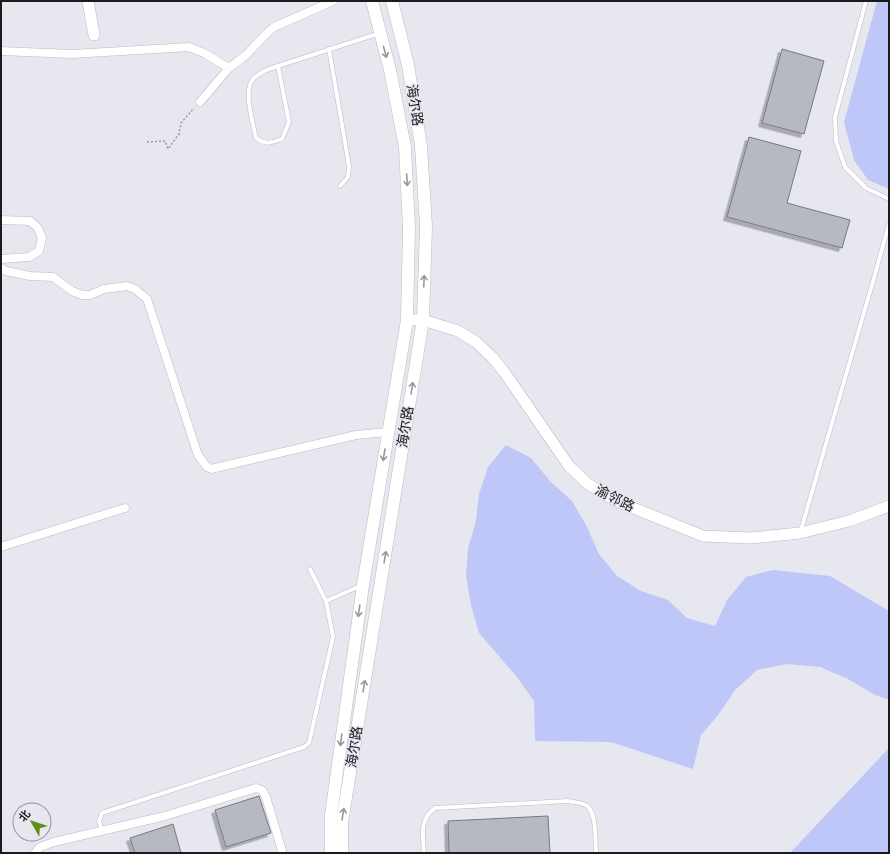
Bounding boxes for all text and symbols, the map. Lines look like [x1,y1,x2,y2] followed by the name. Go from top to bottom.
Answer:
[382,46,390,59] one-way arrow
[403,83,428,127] street label: 海尔路
[403,173,410,186] one-way arrow
[420,275,428,288] one-way arrow
[408,381,416,394] one-way arrow
[392,405,417,449] street label: 海尔路
[380,448,388,461] one-way arrow
[592,480,638,516] street label: 渝邻路
[381,551,389,564] one-way arrow
[355,604,363,617] one-way arrow
[360,680,368,693] one-way arrow
[341,725,366,769] street label: 海尔路
[337,733,345,746] one-way arrow
[12,802,52,842] north arrow
[15,806,33,824] text: 北
[339,808,347,821] one-way arrow

